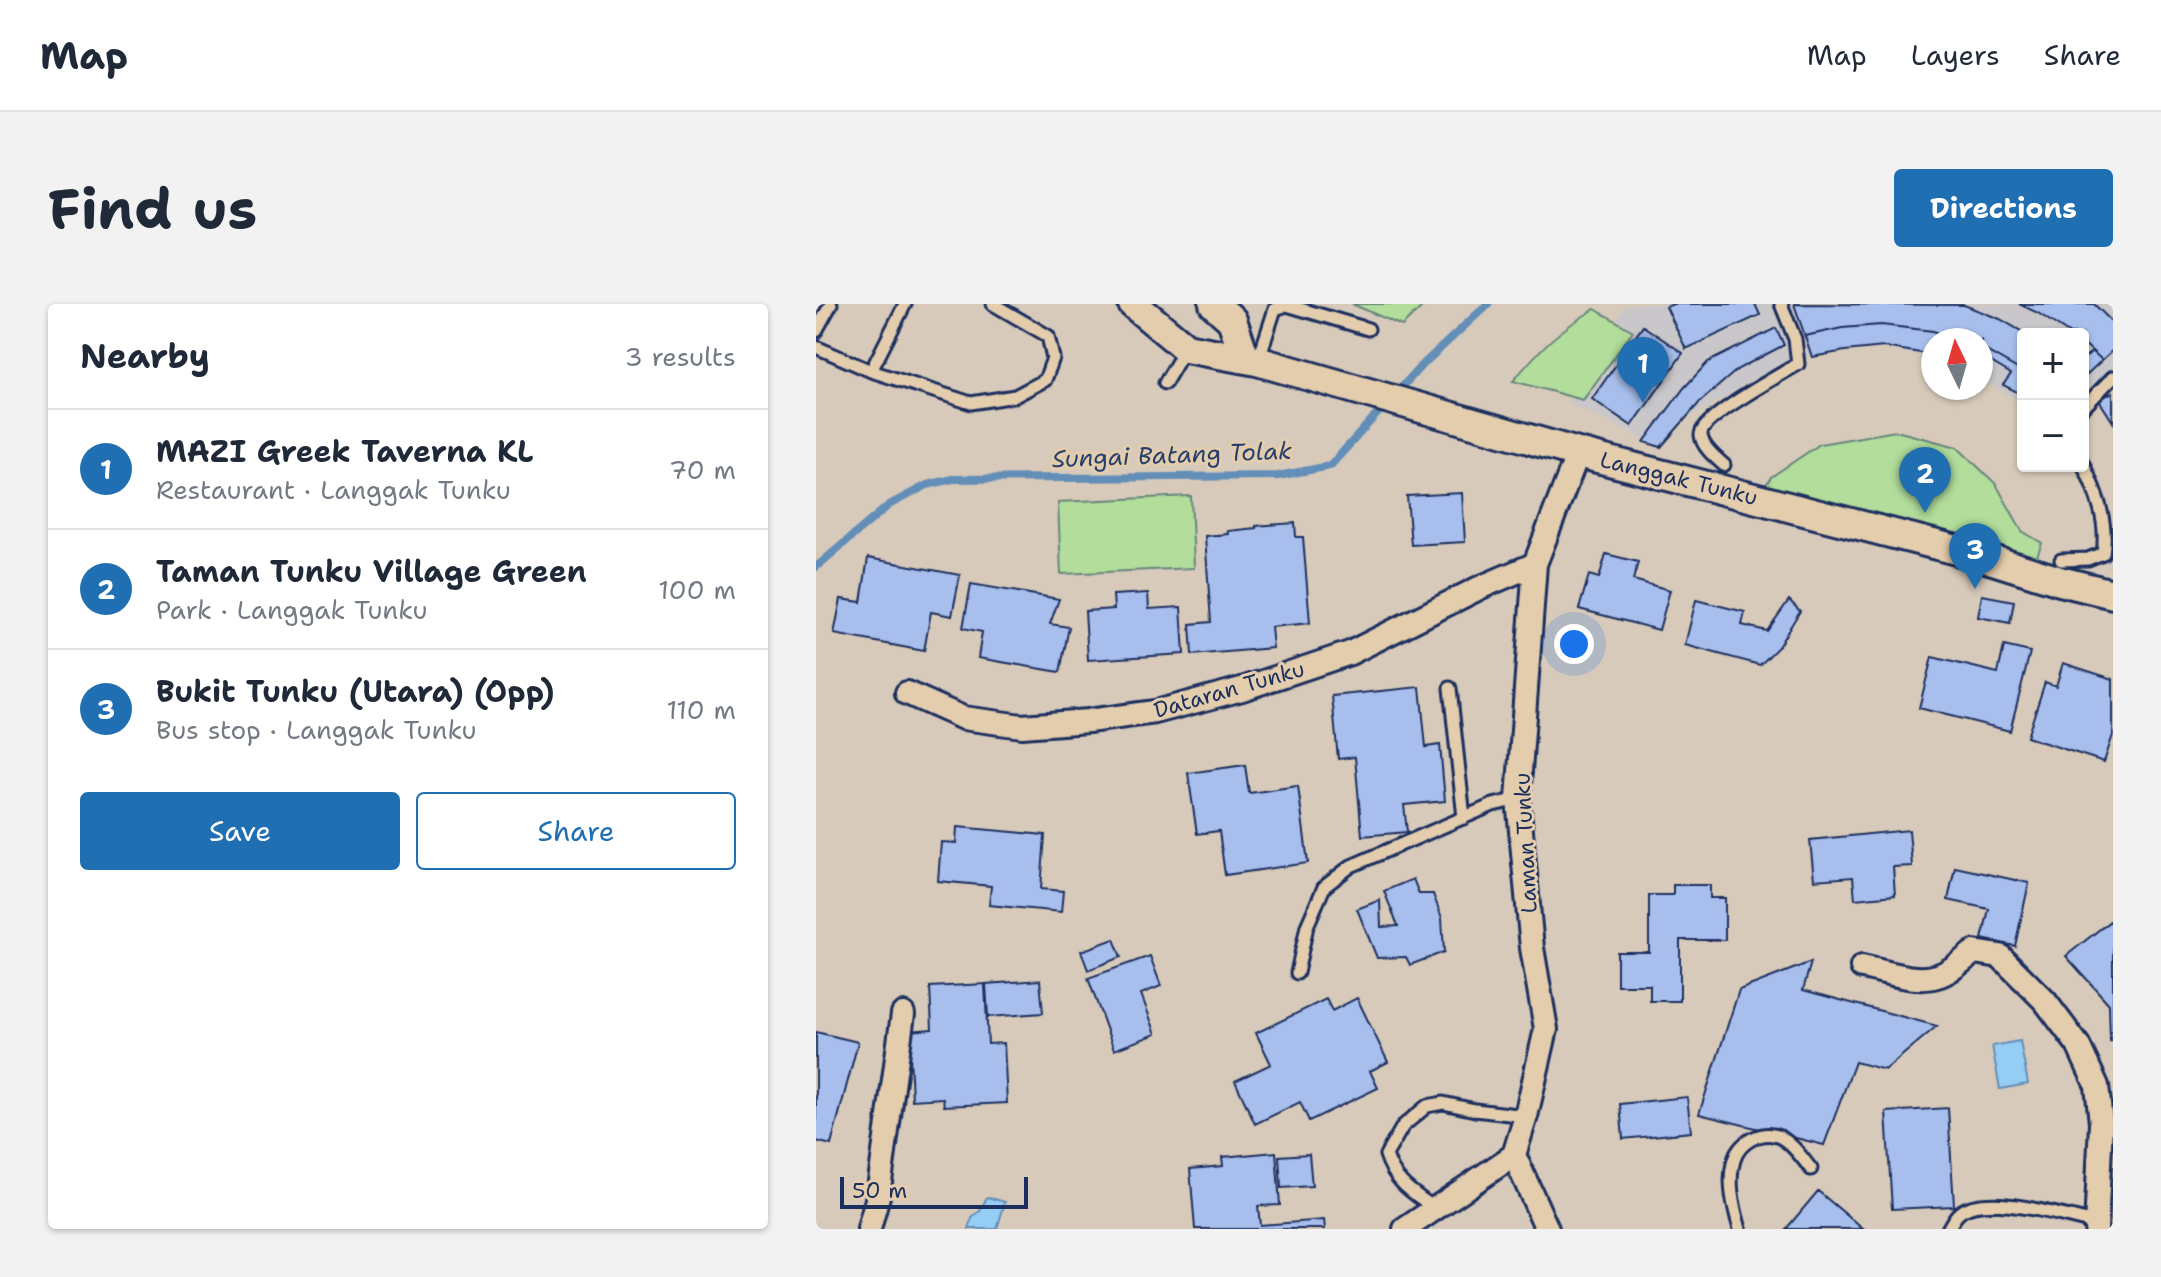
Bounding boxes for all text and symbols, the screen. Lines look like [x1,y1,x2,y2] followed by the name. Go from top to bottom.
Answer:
[40,30,128,81] text: Map
[1807,36,1867,74] text: Map
[1911,36,2000,74] text: Layers
[2044,36,2121,74] text: Share
[1894,169,2113,247] button: Directions
[48,171,257,246] text: Find us
[1921,328,1993,400] north arrow
[2017,328,2089,472] map controls
[2017,328,2089,400] button: +
[80,333,210,379] text: Nearby
[1617,337,1669,403] pin: 1
[624,339,736,374] text: 3 results
[2017,400,2089,472] button: −
[156,431,533,472] text: MAZI Greek Taverna KL
[1051,435,1293,475] water label: Sungai Batang Tolak
[1597,445,1761,512] street label: Langgak Tunku
[1899,447,1951,513] pin: 2
[100,452,112,487] text: 1
[669,452,736,487] text: 70 m
[156,472,511,507] text: Restaurant · Langgak Tunku
[1949,523,2001,589] pin: 3
[156,551,587,592] text: Taman Tunku Village Green
[97,572,115,607] text: 2
[658,572,736,607] text: 100 m
[156,592,427,627] text: Park · Langgak Tunku
[1554,624,1594,664] your location
[1150,654,1308,725] street label: Dataran Tunku
[156,671,555,712] text: Bukit Tunku (Utara) (Opp)
[97,692,115,727] text: 3
[666,692,736,727] text: 110 m
[156,712,477,747] text: Bus stop · Langgak Tunku
[1507,772,1544,914] street label: Laman Tunku
[80,792,400,870] button: Save
[416,792,736,870] button: Share
[840,1173,1028,1209] scale bar
[852,1176,907,1205] text: 50 m

